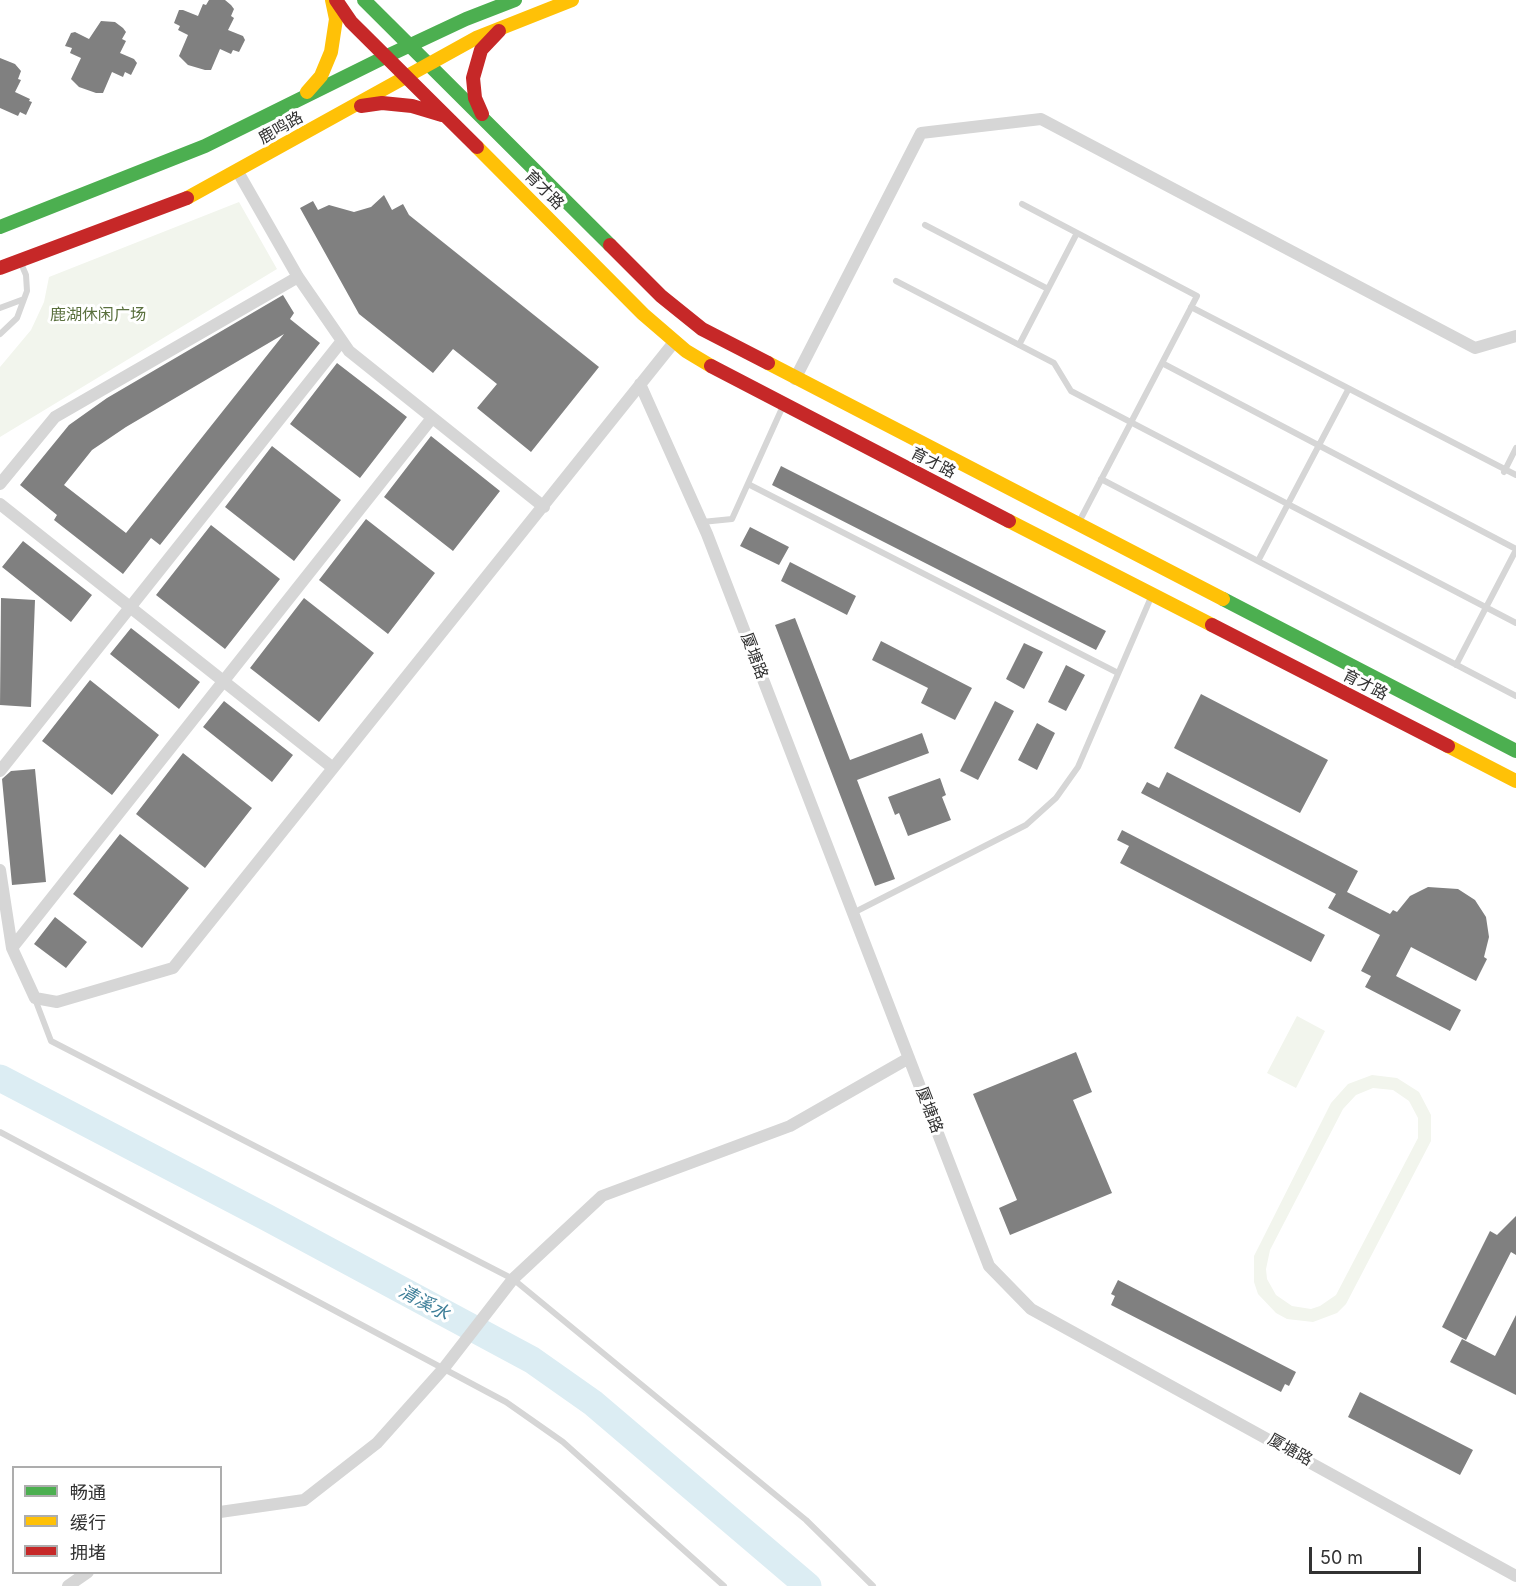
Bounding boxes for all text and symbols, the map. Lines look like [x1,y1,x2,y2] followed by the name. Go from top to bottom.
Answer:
[255,108,307,148] street label: 鹿鸣路
[520,166,568,214] street label: 育才路
[50,305,146,325] park label: 鹿湖休闲广场
[907,444,959,482] street label: 育才路
[736,630,772,682] street label: 厦塘路
[1339,666,1391,704] street label: 育才路
[911,1084,947,1136] street label: 厦塘路
[395,1281,453,1325] water label: 清溪水
[1264,1430,1316,1470] street label: 厦塘路
[12,1466,222,1574] legend
[70,1482,106,1503] text: 畅通
[70,1512,106,1533] text: 缓行
[1312,1535,1424,1573] scale bar
[70,1542,106,1563] text: 拥堵
[1320,1547,1363,1568] text: 50 m

